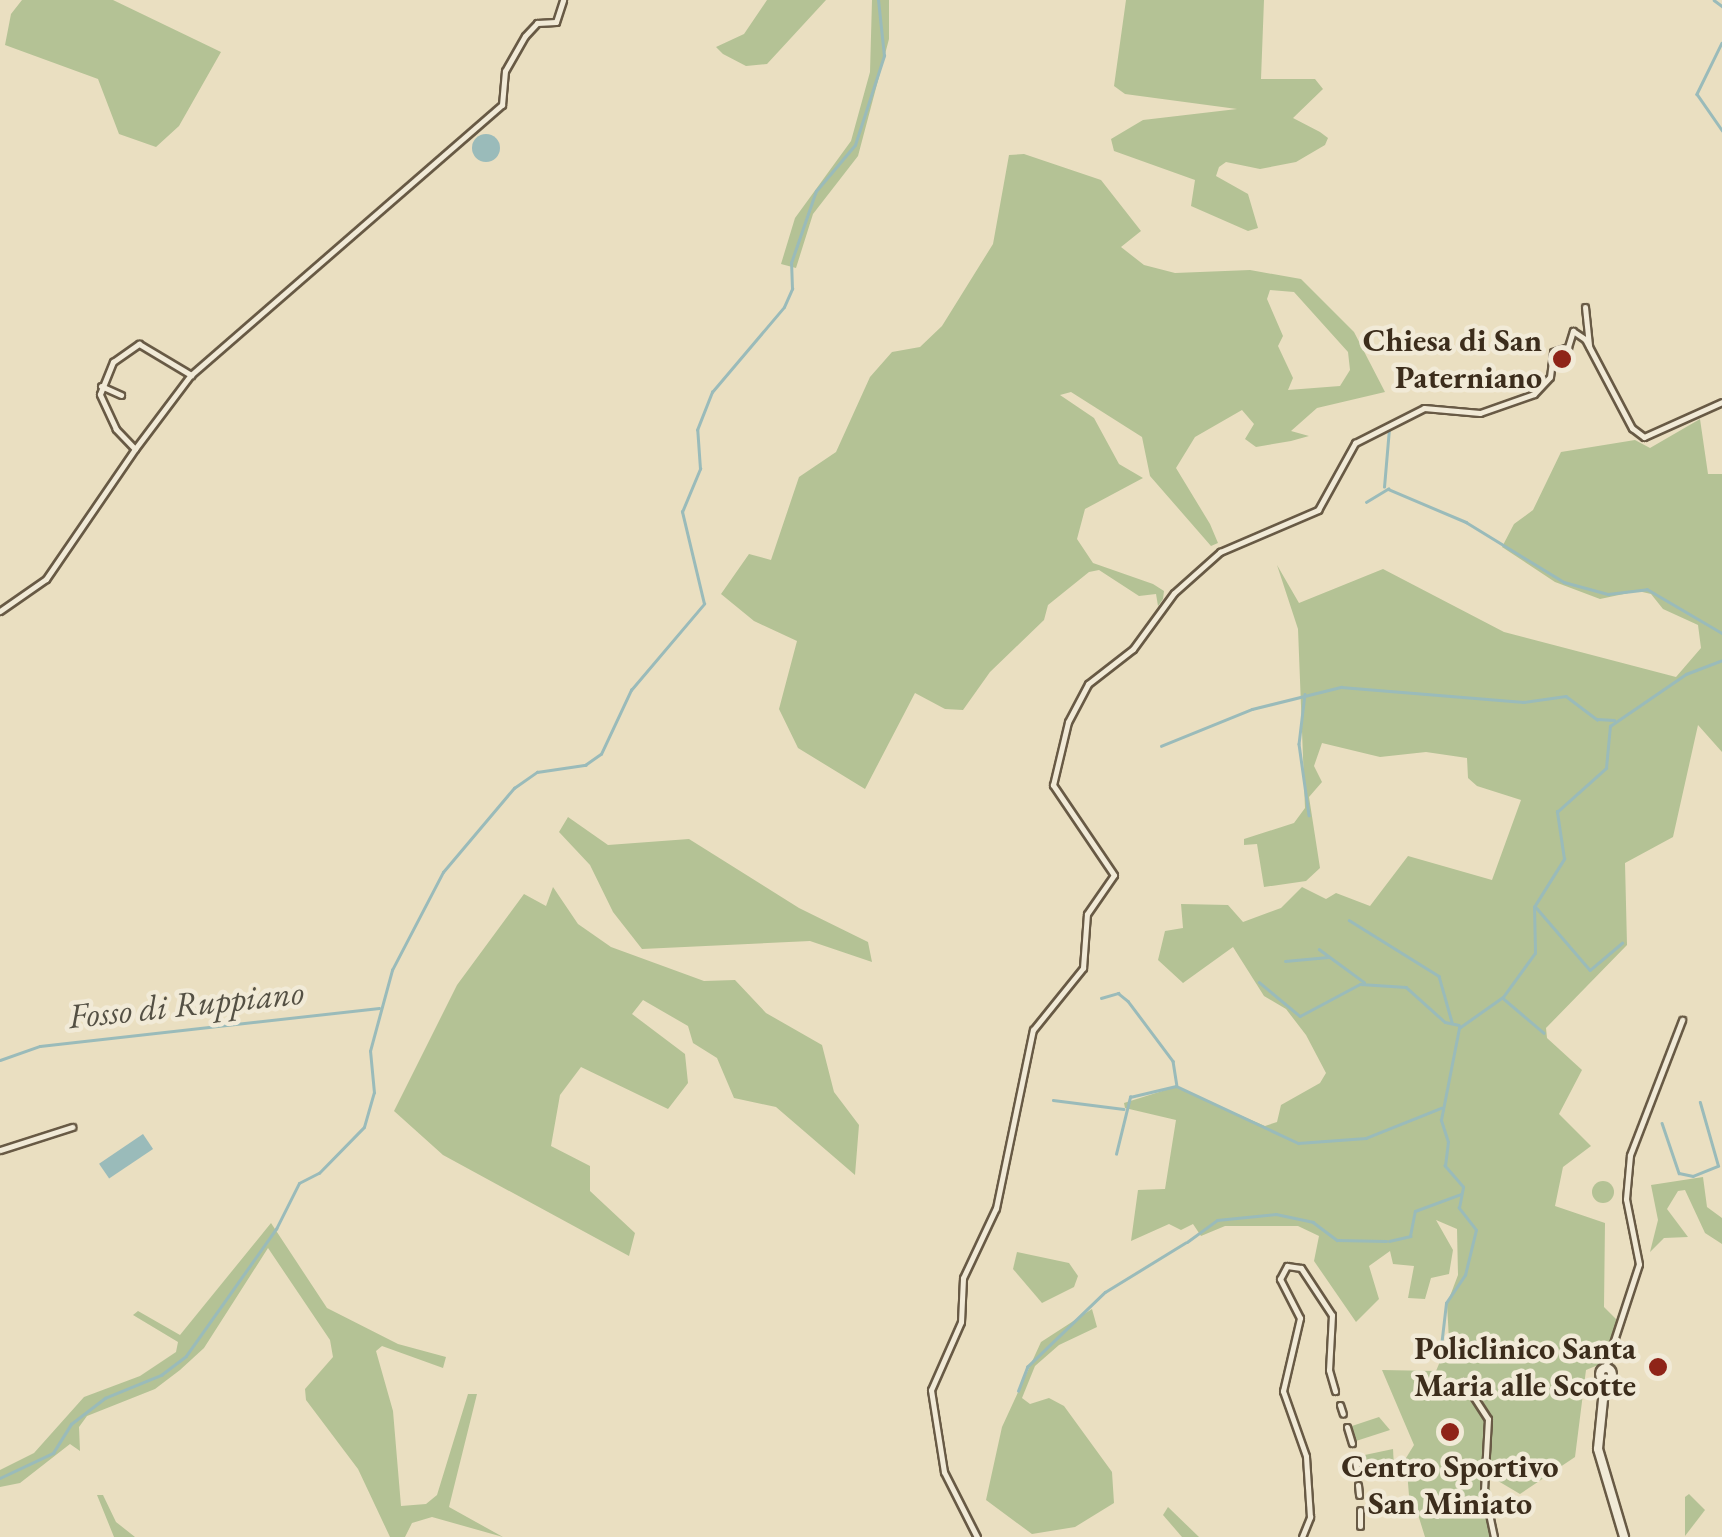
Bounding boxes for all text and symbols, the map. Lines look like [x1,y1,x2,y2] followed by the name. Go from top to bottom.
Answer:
[1363,322,1542,397] place label: Chiesa di San Paterniano
[1551,348,1573,370] marker: Chiesa di San Paterniano
[66,971,306,1037] water label: Fosso di Ruppiano
[1414,1330,1636,1405] place label: Policlinico Santa Maria alle Scotte
[1645,1354,1671,1380] marker: Policlinico Santa Maria alle Scotte
[1439,1421,1461,1443] marker: Centro Sportivo San Miniato
[1341,1448,1559,1523] place label: Centro Sportivo San Miniato

